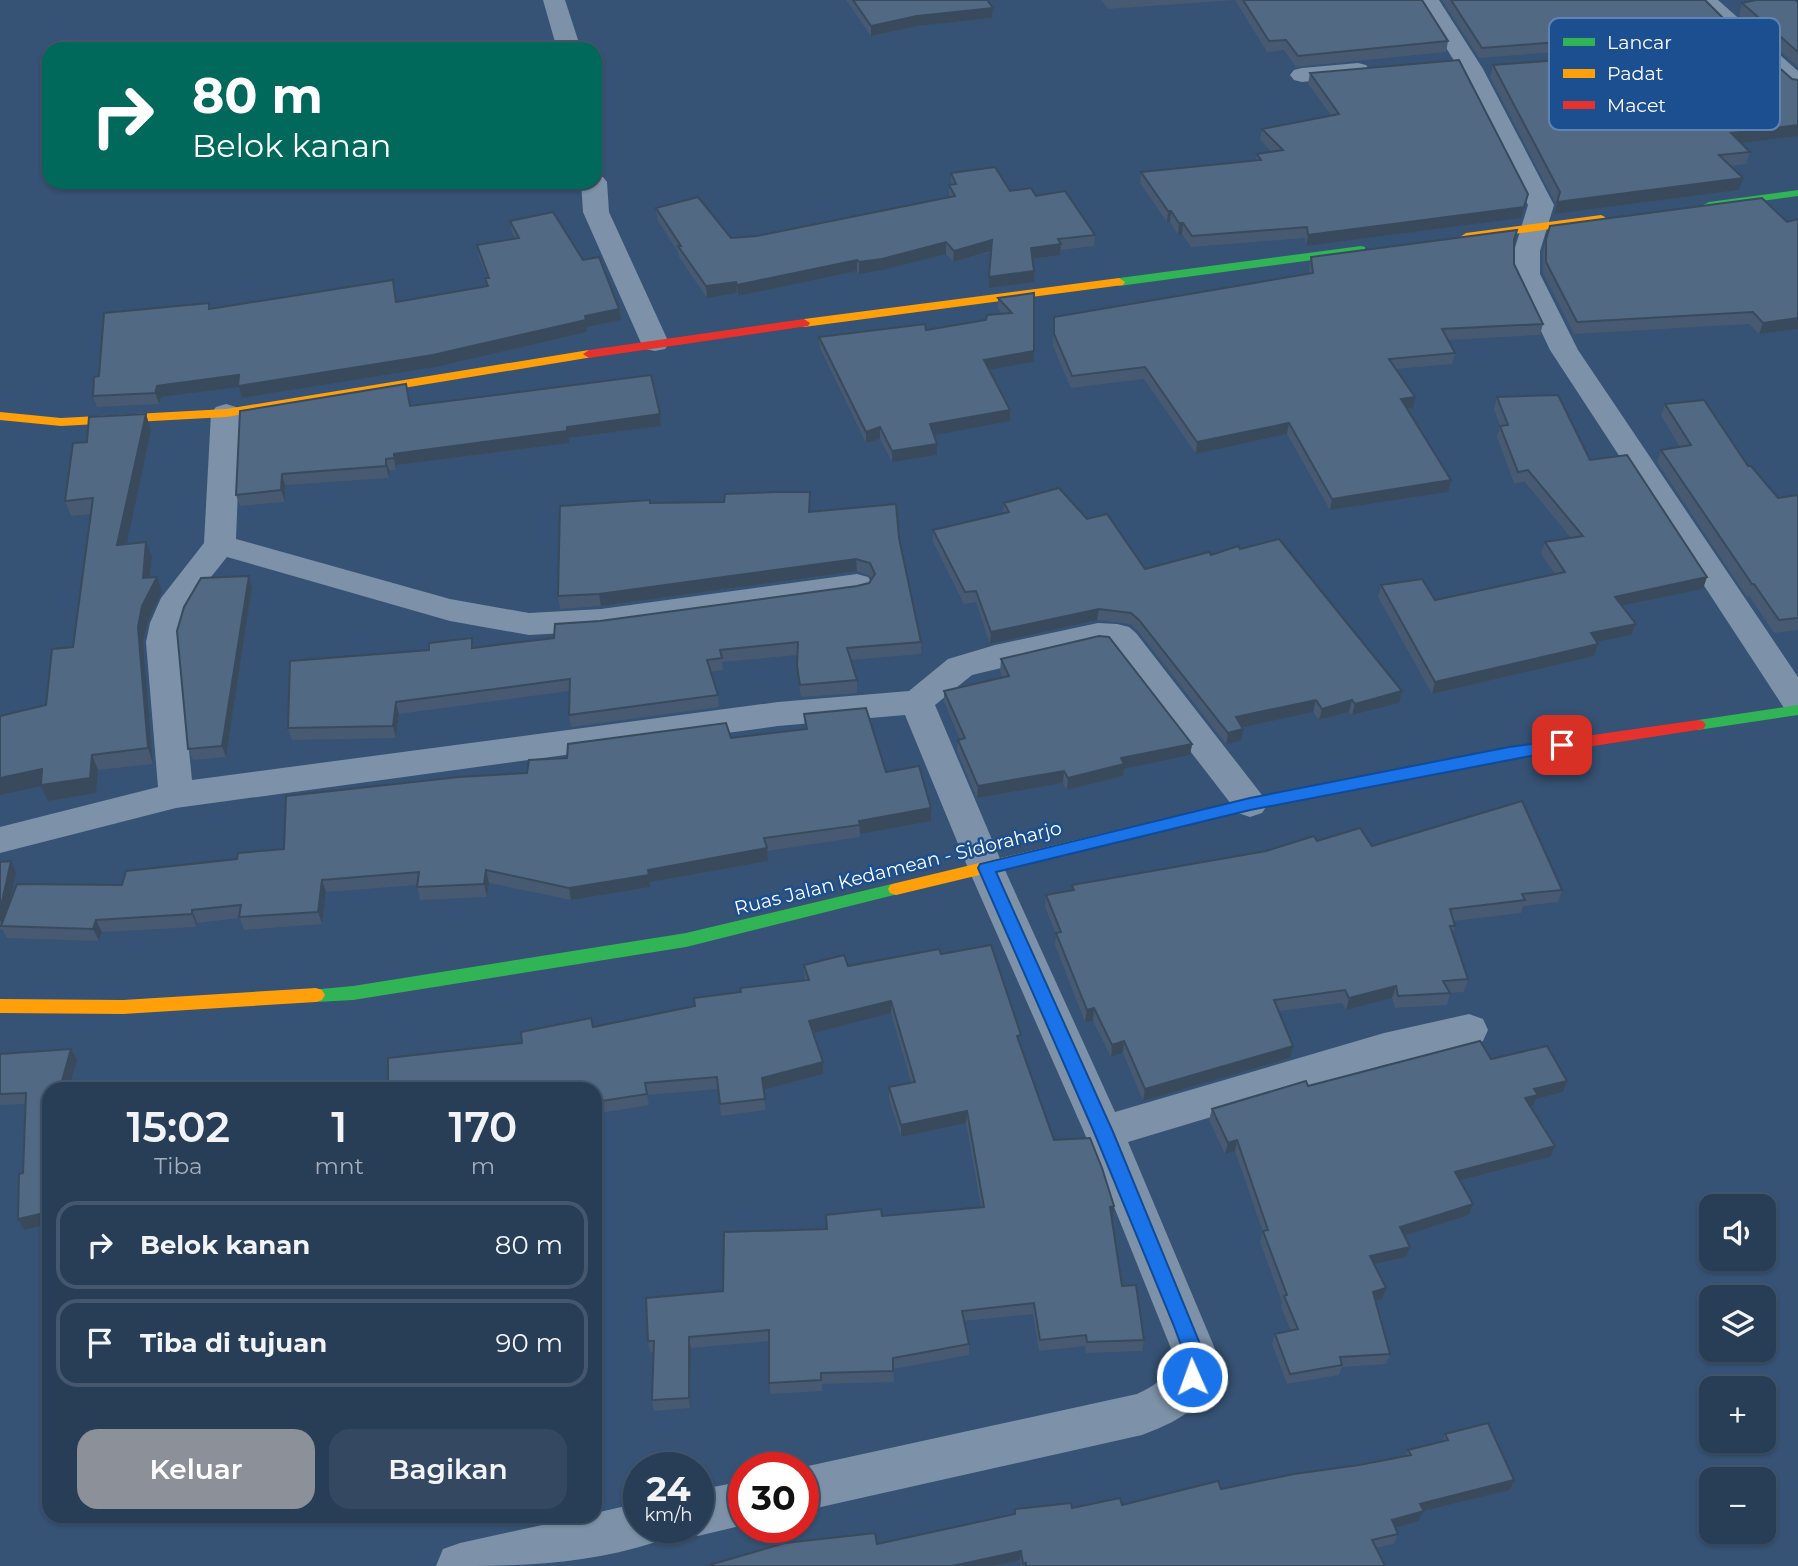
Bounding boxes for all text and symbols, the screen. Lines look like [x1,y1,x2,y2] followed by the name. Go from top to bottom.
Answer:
[1549,18,1780,130] legend
[1607,31,1672,54] text: Lancar
[1607,62,1664,85] text: Padat
[192,66,323,125] text: 80 m
[77,70,168,161] icon: right
[1607,94,1666,117] text: Macet
[192,126,392,165] text: Belok kanan
[1532,715,1592,775] pin
[1543,726,1581,764] icon: arrive
[732,816,1064,920] street label: Ruas Jalan Kedamean - Sidoraharjo
[127,1101,230,1153] text: 15:02
[331,1101,347,1153] text: 1
[448,1101,517,1153] text: 170
[154,1152,203,1180] text: Tiba
[315,1152,364,1180] text: mnt
[471,1152,495,1180] text: m
[1699,1194,1776,1544] map controls
[1699,1194,1776,1271] button: sound
[81,1226,119,1264] icon: right
[140,1229,310,1261] text: Belok kanan
[495,1229,563,1261] text: 80 m
[1699,1285,1776,1362] button: layers
[81,1324,119,1362] icon: arrive
[140,1327,327,1359] text: Tiba di tujuan
[496,1327,563,1359] text: 90 m
[1155,1340,1229,1414] position arrow
[1699,1376,1776,1453] button: +
[77,1429,315,1509] button: Keluar
[329,1429,567,1509] button: Bagikan
[728,1452,819,1543] speed limit sign: 30
[646,1467,691,1510] text: 24
[1699,1467,1776,1544] button: −
[644,1504,693,1526] text: km/h

